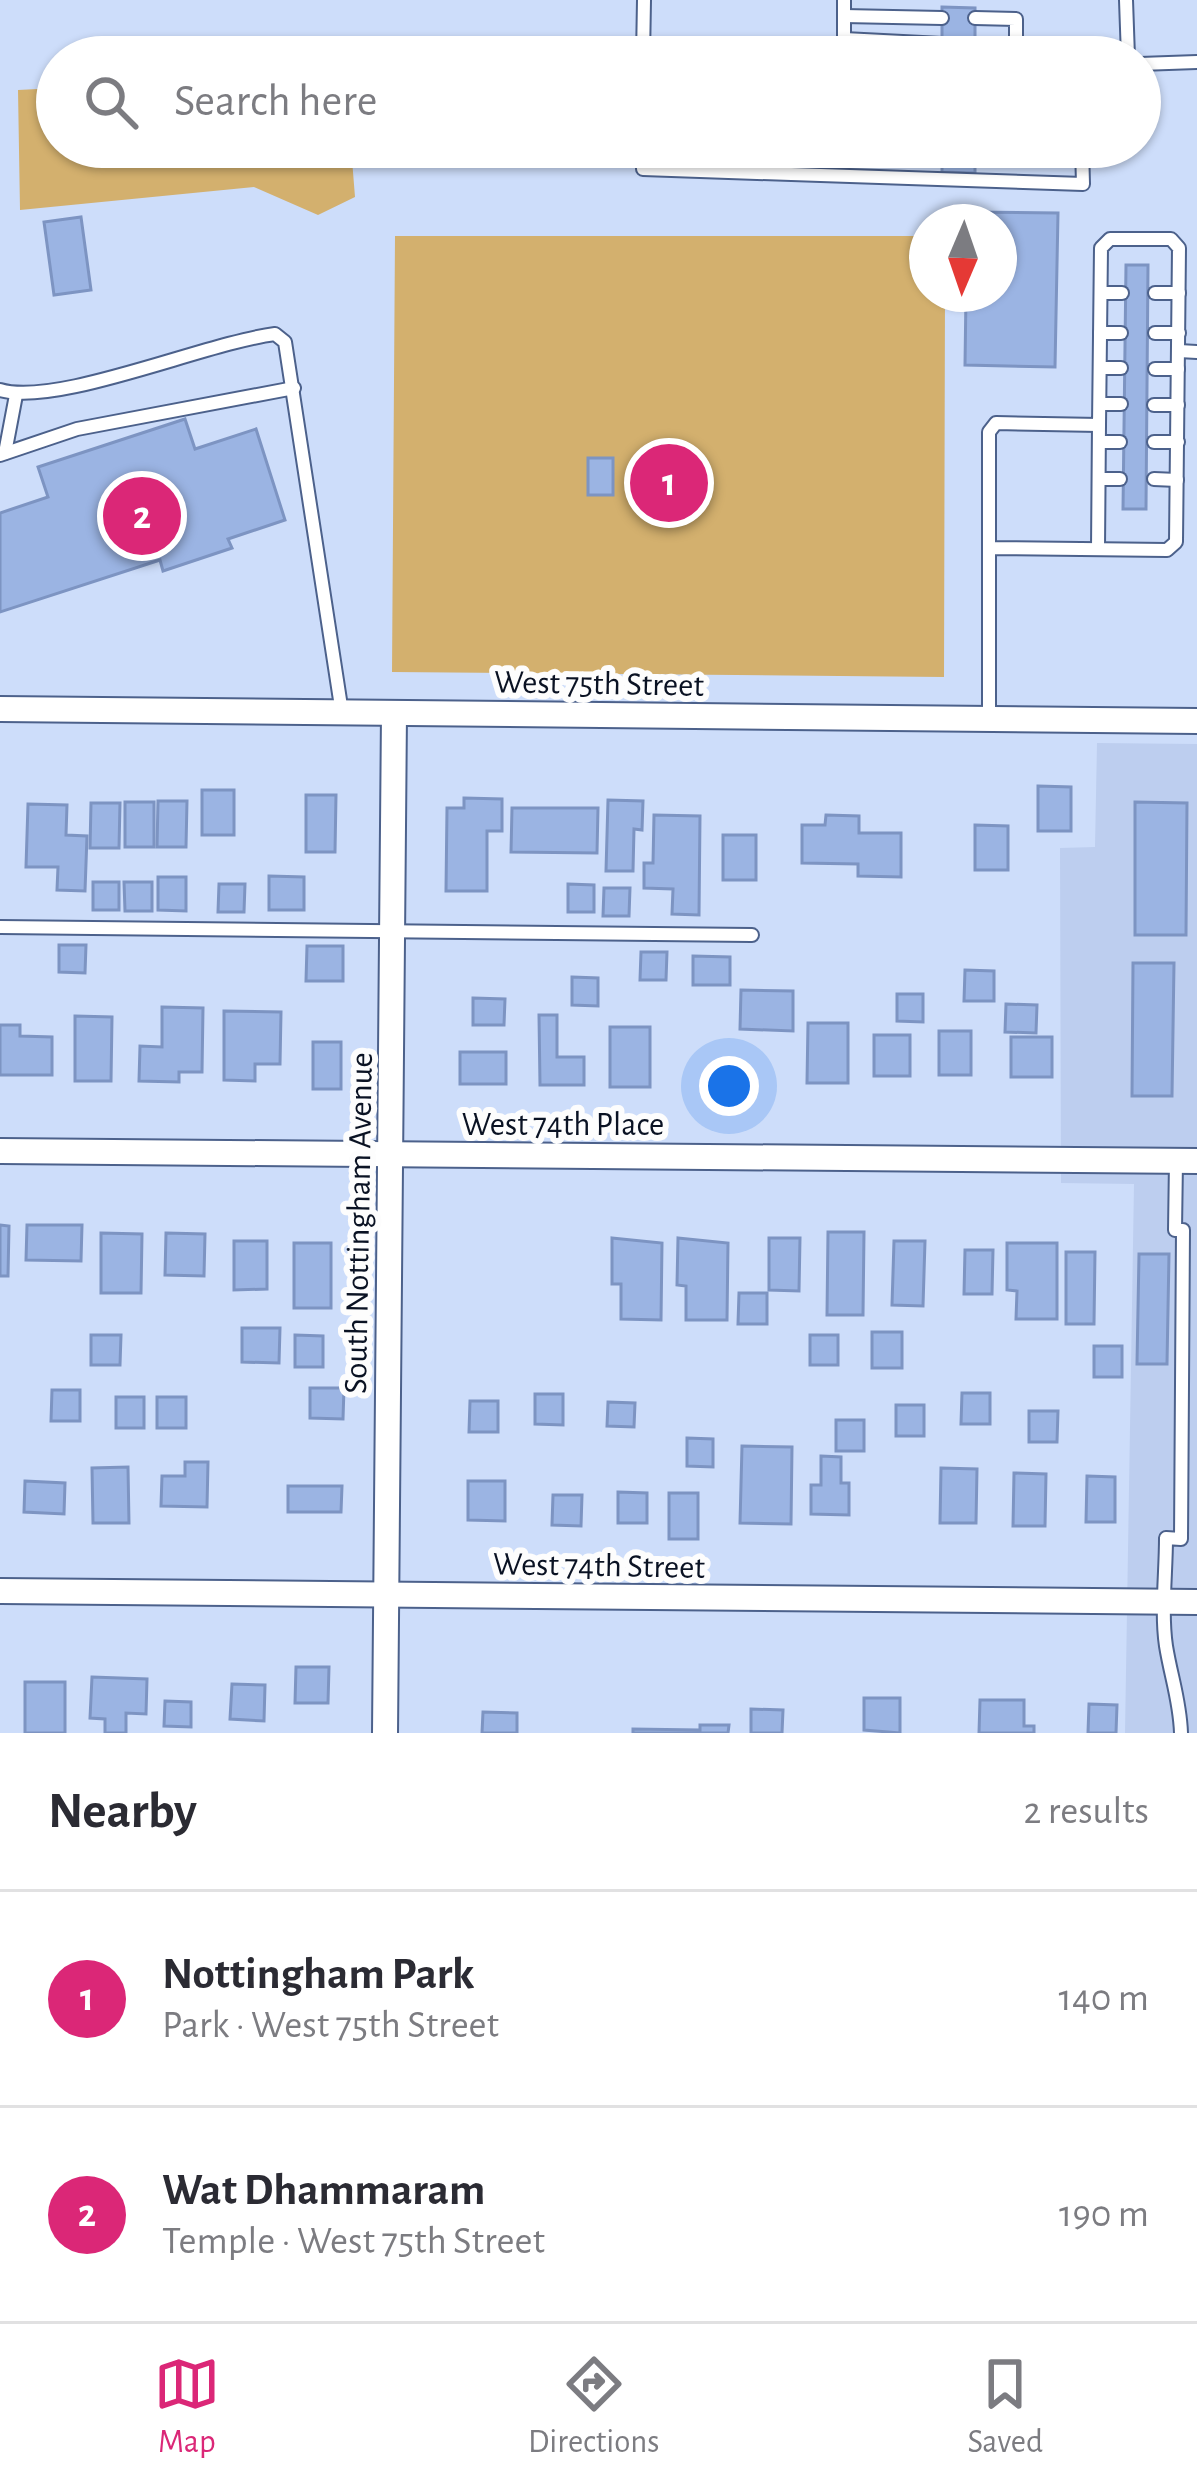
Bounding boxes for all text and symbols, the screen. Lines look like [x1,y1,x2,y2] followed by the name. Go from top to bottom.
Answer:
[36,36,1161,168] search box
[78,69,144,135] icon: search
[174,79,377,124] text: Search here
[909,204,1017,312] north arrow
[630,438,708,528] pin: 1
[103,471,181,561] pin: 2
[494,666,705,703] street label: West 75th Street
[340,1052,379,1394] street label: South Nottingham Avenue
[699,1056,759,1116] your location
[462,1109,664,1142] street label: West 74th Place
[493,1548,706,1585] street label: West 74th Street
[48,1786,197,1837] text: Nearby
[1023,1792,1149,1831] text: 2 results
[162,1952,474,1997] text: Nottingham Park
[80,1979,94,2018] text: 1
[1059,1979,1149,2018] text: 140 m
[162,2006,499,2045] text: Park · West 75th Street
[162,2168,485,2213] text: Wat Dhammaram
[78,2195,96,2234] text: 2
[1059,2195,1149,2234] text: 190 m
[162,2222,545,2261] text: Temple · West 75th Street
[154,2351,220,2463] tab: Map
[528,2351,659,2463] tab: Directions
[967,2351,1043,2463] tab: Saved

